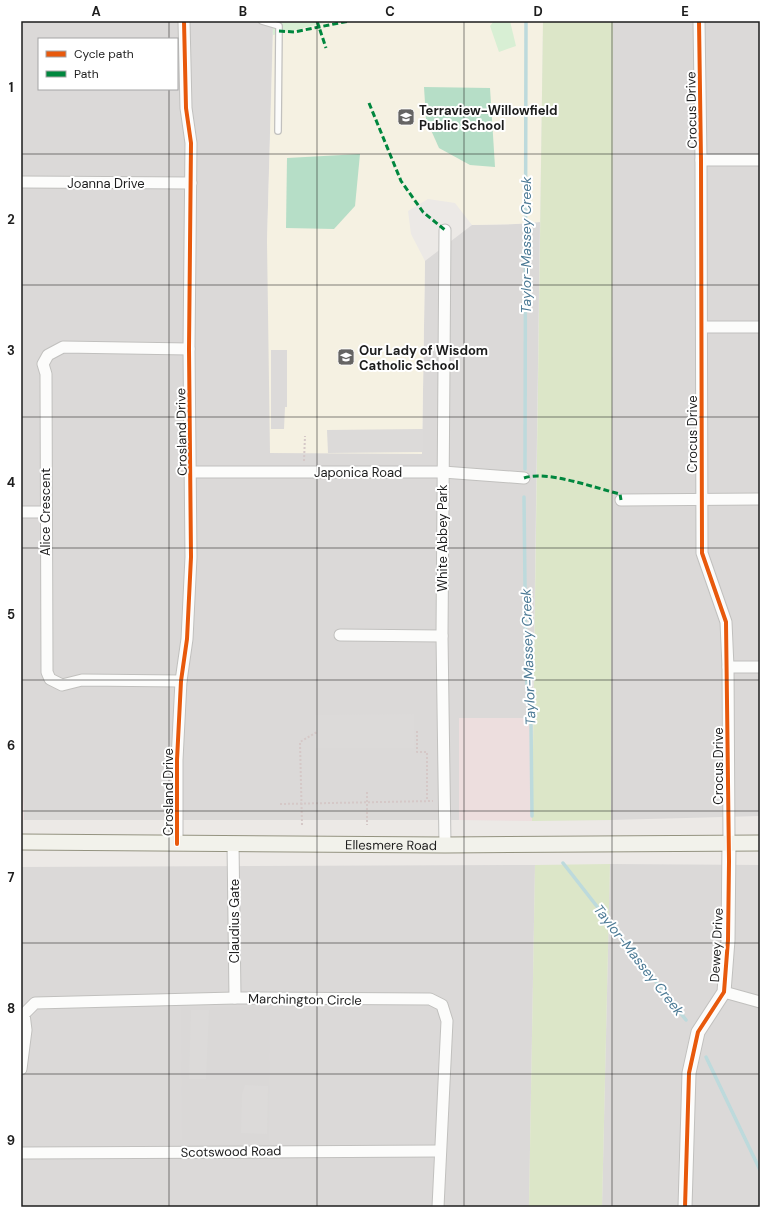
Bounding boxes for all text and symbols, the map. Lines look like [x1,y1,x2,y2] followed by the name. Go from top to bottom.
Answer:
[91,3,101,20] text: A
[239,3,247,20] text: B
[385,3,395,20] text: C
[533,3,543,20] text: D
[681,3,689,20] text: E
[38,38,178,90] legend
[74,46,134,62] text: Cycle path
[74,66,99,82] text: Path
[682,71,701,149] street label: Crocus Drive
[9,79,13,96] text: 1
[419,102,558,134] place label: Terraview-Willowfield Public School
[396,107,416,127] school or university icon: Terraview-Willowfield Public School
[67,175,145,192] street label: Joanna Drive
[517,176,535,313] water label: Taylor-Massey Creek
[7,211,15,228] text: 2
[7,342,15,359] text: 3
[359,342,488,374] place label: Our Lady of Wisdom Catholic School
[336,347,356,367] school or university icon: Our Lady of Wisdom Catholic School
[172,388,191,476] street label: Crosland Drive
[684,395,701,473] street label: Crocus Drive
[314,464,402,481] street label: Japonica Road
[37,468,54,556] street label: Alice Crescent
[7,474,15,491] text: 4
[434,484,451,592] street label: White Abbey Park
[517,587,539,726] water label: Taylor-Massey Creek
[7,606,15,623] text: 5
[710,727,727,805] street label: Crocus Drive
[7,737,15,754] text: 6
[160,748,177,836] street label: Crosland Drive
[345,836,437,854] street label: Ellesmere Road
[8,869,15,886] text: 7
[226,879,243,963] street label: Claudius Gate
[590,901,689,1020] water label: Taylor-Massey Creek
[706,907,727,983] street label: Dewey Drive
[248,990,362,1009] street label: Marchington Circle
[7,1000,15,1017] text: 8
[7,1132,15,1149] text: 9
[180,1142,282,1161] street label: Scotswood Road

